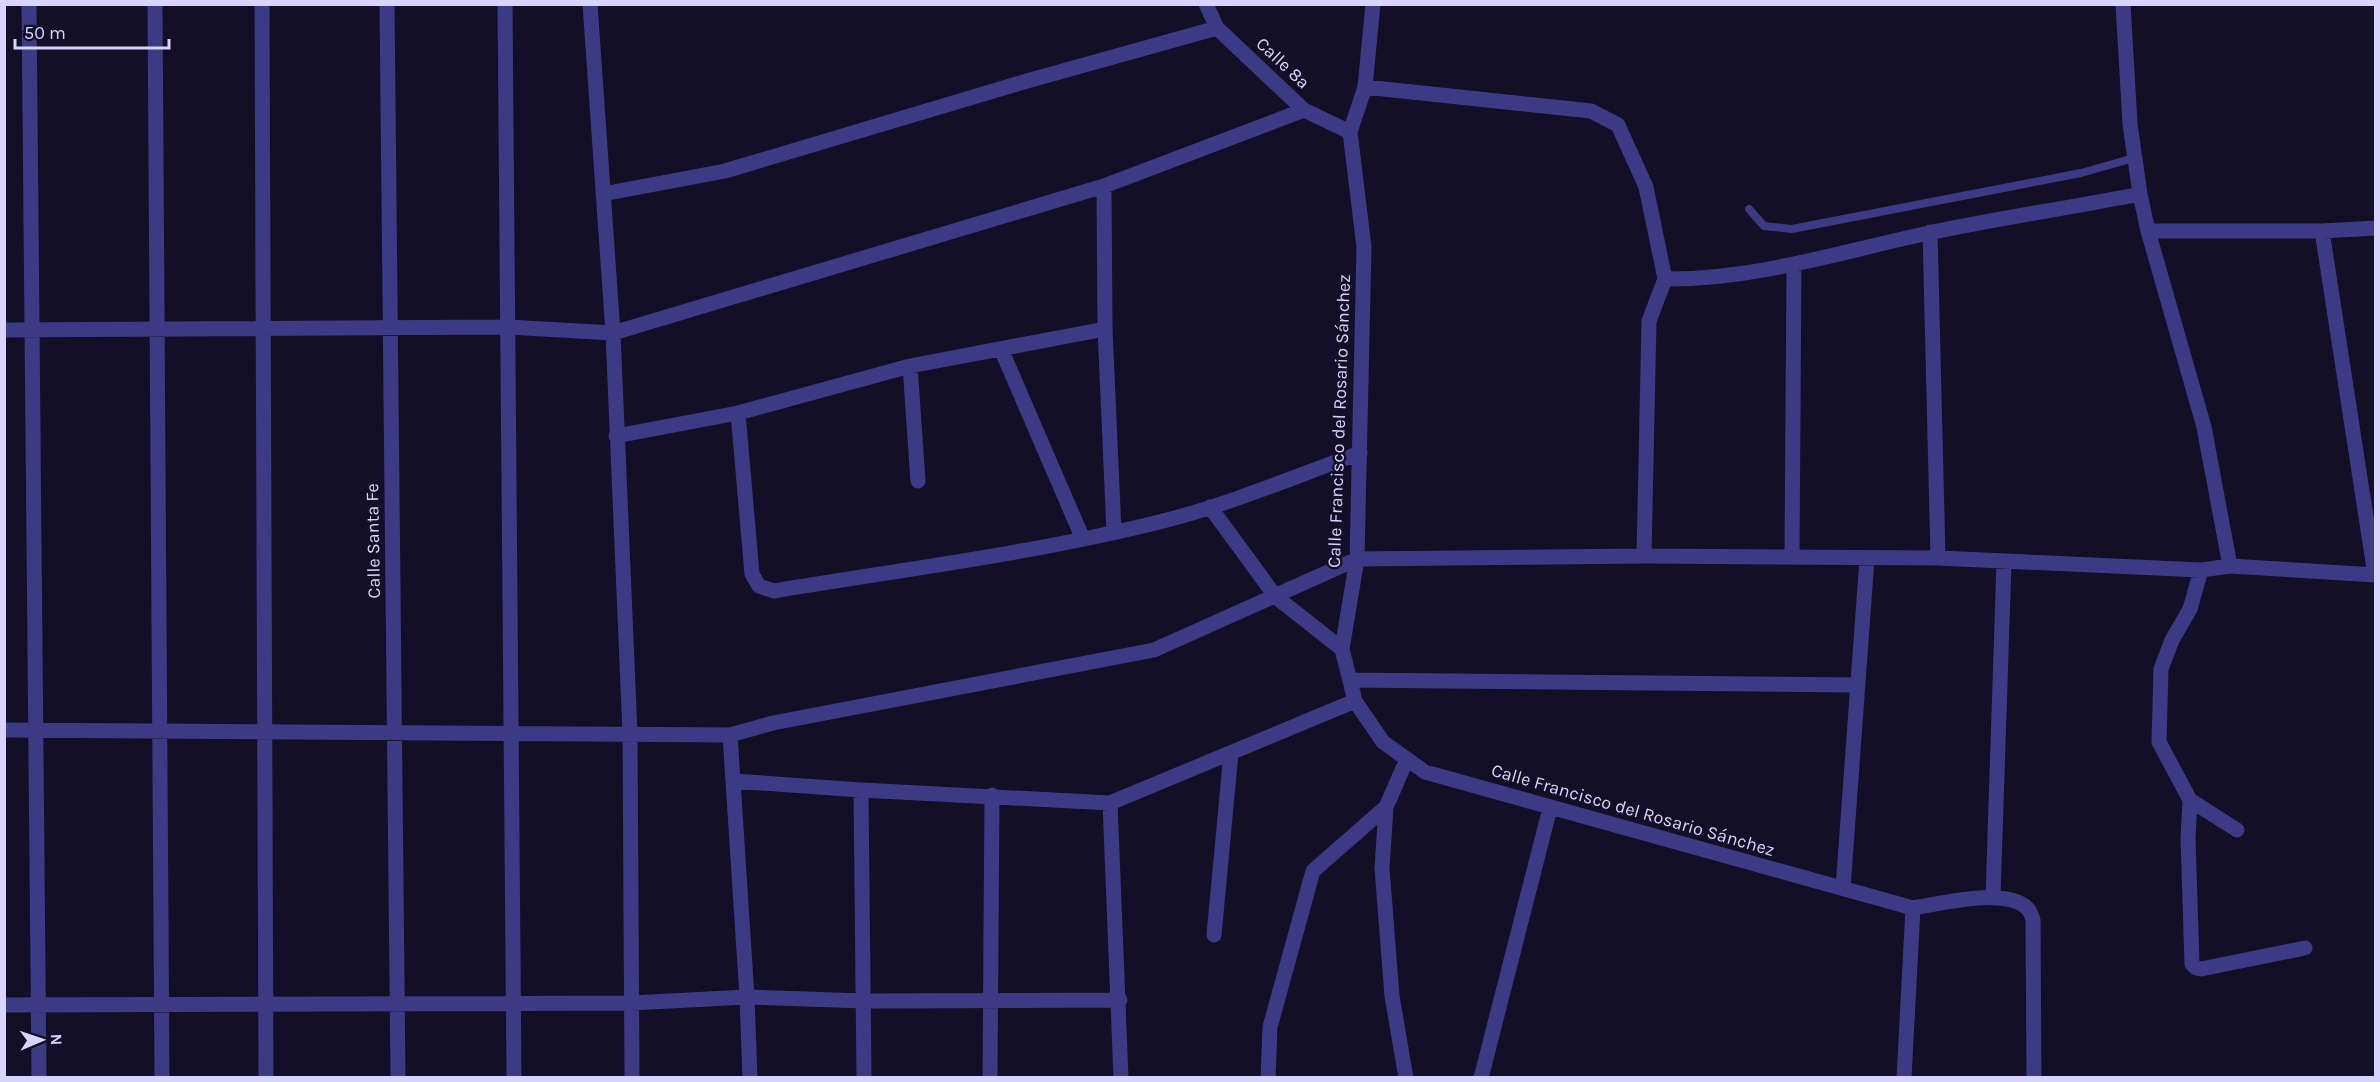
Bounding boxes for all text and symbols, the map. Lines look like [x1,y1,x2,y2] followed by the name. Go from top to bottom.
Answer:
[15,12,170,50] scale bar
[24,22,66,44] text: 50 m
[1252,33,1314,93] street label: Calle 8ª
[1323,274,1355,568] street label: Calle Francisco del Rosario Sánchez
[361,483,385,599] street label: Calle Santa Fe
[1489,759,1777,861] street label: Calle Francisco del Rosario Sánchez
[12,1010,72,1070] north arrow
[47,1033,66,1046] text: N

